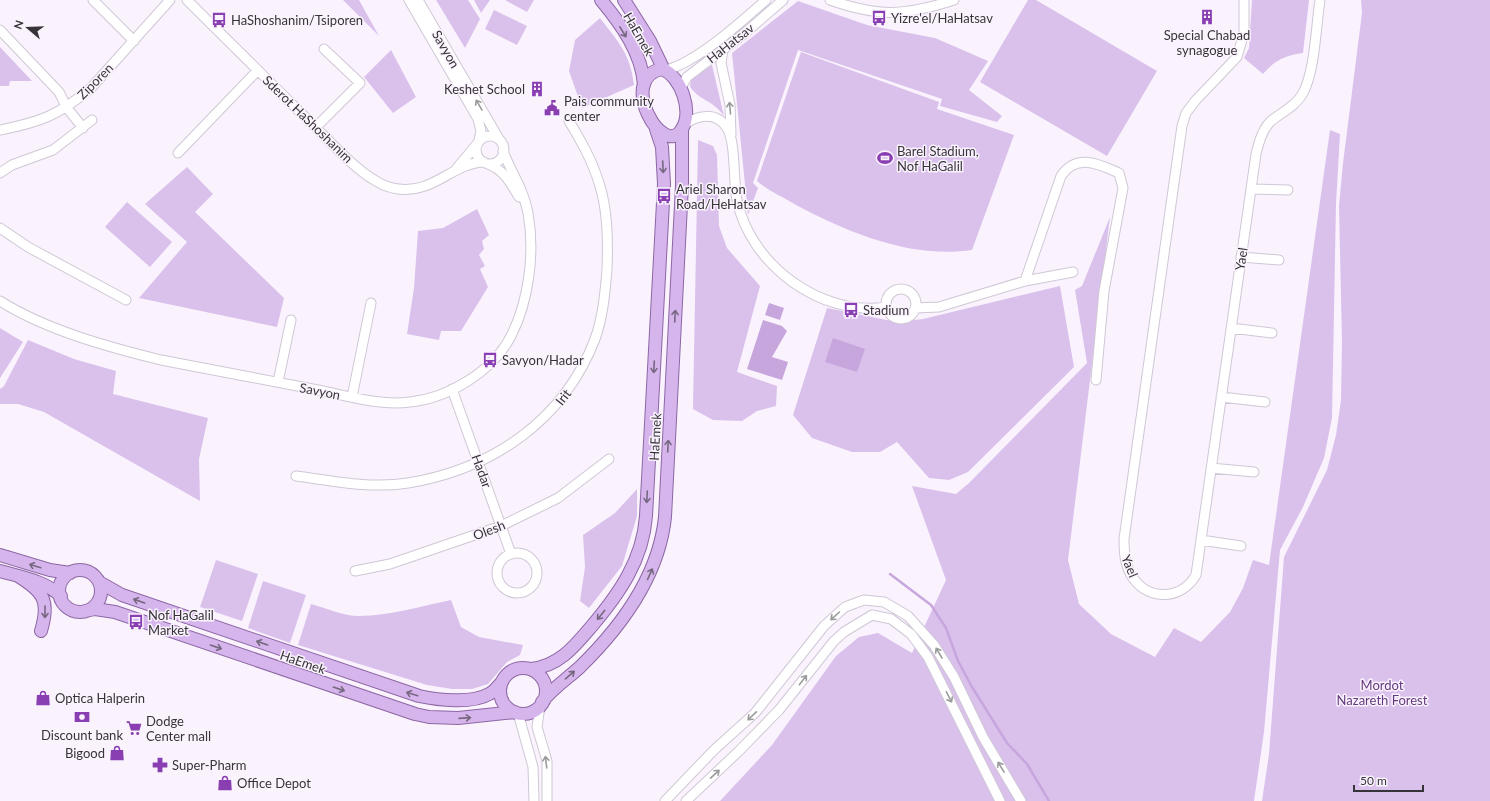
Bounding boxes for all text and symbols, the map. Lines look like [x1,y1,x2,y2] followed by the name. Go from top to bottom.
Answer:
[8,8,48,48] north arrow
[1198,8,1216,26] building icon: Special Chabad synagogue
[620,9,658,59] street label: HaEmek
[870,9,888,27] bus stop icon: Yizre'el/HaHatsav
[891,10,993,26] place label: Yizre'el/HaHatsav
[210,11,228,29] bus stop icon: HaShoshanim/Tsiporen
[231,12,363,28] place label: HaShoshanim/Tsiporen
[11,18,26,31] text: N
[703,19,757,66] street label: HaHatsav
[620,26,628,38] one-way arrow
[429,27,463,71] street label: Savyon
[1164,27,1250,58] place label: Special Chabad synagogue
[74,60,116,102] street label: Ziporen
[260,72,356,166] street label: Sderot HaShoshanim
[528,80,546,98] building icon: Keshet School
[444,81,525,97] place label: Keshet School
[564,93,654,124] place label: Pais community center
[543,99,561,117] public building icon: Pais community center
[475,100,483,111] one-way arrow
[726,102,734,115] one-way arrow
[897,143,979,174] place label: Barel Stadium, Nof HaGalil
[876,149,894,167] sports icon: Barel Stadium, Nof HaGalil
[660,160,667,173] one-way arrow
[676,181,767,212] place label: Ariel Sharon Road/HeHatsav
[655,187,673,205] bus stop icon: Ariel Sharon Road/HeHatsav
[1231,246,1251,272] street label: Yael
[842,301,860,319] bus stop icon: Stadium
[863,302,909,318] place label: Stadium
[672,310,679,323] one-way arrow
[481,351,499,369] bus stop icon: Savyon/Hadar
[502,352,584,368] place label: Savyon/Hadar
[651,360,658,373] one-way arrow
[298,379,342,403] street label: Savyon
[552,385,574,408] street label: Irit
[646,412,664,461] street label: HaEmek
[665,440,672,453] one-way arrow
[469,452,496,490] street label: Hadar
[644,490,651,503] one-way arrow
[471,517,507,543] street label: Olesh
[1118,552,1142,580] street label: Yael
[28,562,41,569] one-way arrow
[647,568,654,580] one-way arrow
[132,597,145,604] one-way arrow
[41,605,49,618] one-way arrow
[148,607,214,638] place label: Nof HaGalil Market
[597,609,605,620] one-way arrow
[830,611,840,621] one-way arrow
[127,613,145,631] bus stop icon: Nof HaGalil Market
[256,639,269,646] one-way arrow
[209,644,222,651] one-way arrow
[278,647,328,677] street label: HaEmek
[935,647,943,659] one-way arrow
[565,671,575,680] one-way arrow
[799,674,808,685] one-way arrow
[1337,677,1428,708] park label: Mordot Nazareth Forest
[333,686,346,693] one-way arrow
[34,689,52,707] shop icon: Optica Halperin
[55,690,145,706] place label: Optica Halperin
[405,690,418,697] one-way arrow
[945,691,953,703] one-way arrow
[73,708,91,726] bank icon: Discount bank
[747,711,757,720] one-way arrow
[146,713,211,744] place label: Dodge Center mall
[458,714,471,721] one-way arrow
[125,719,143,737] supermarket icon: Dodge Center mall
[41,727,123,743] place label: Discount bank
[108,744,126,762] shop icon: Bigood
[65,745,105,761] place label: Bigood
[151,756,169,774] pharmacy icon: Super-Pharm
[542,756,550,769] one-way arrow
[172,757,247,773] place label: Super-Pharm
[997,761,1005,773] one-way arrow
[1354,767,1423,793] scale bar
[709,770,720,779] one-way arrow
[1360,773,1387,788] text: 50 m
[216,774,234,792] shop icon: Office Depot
[237,775,311,791] place label: Office Depot

